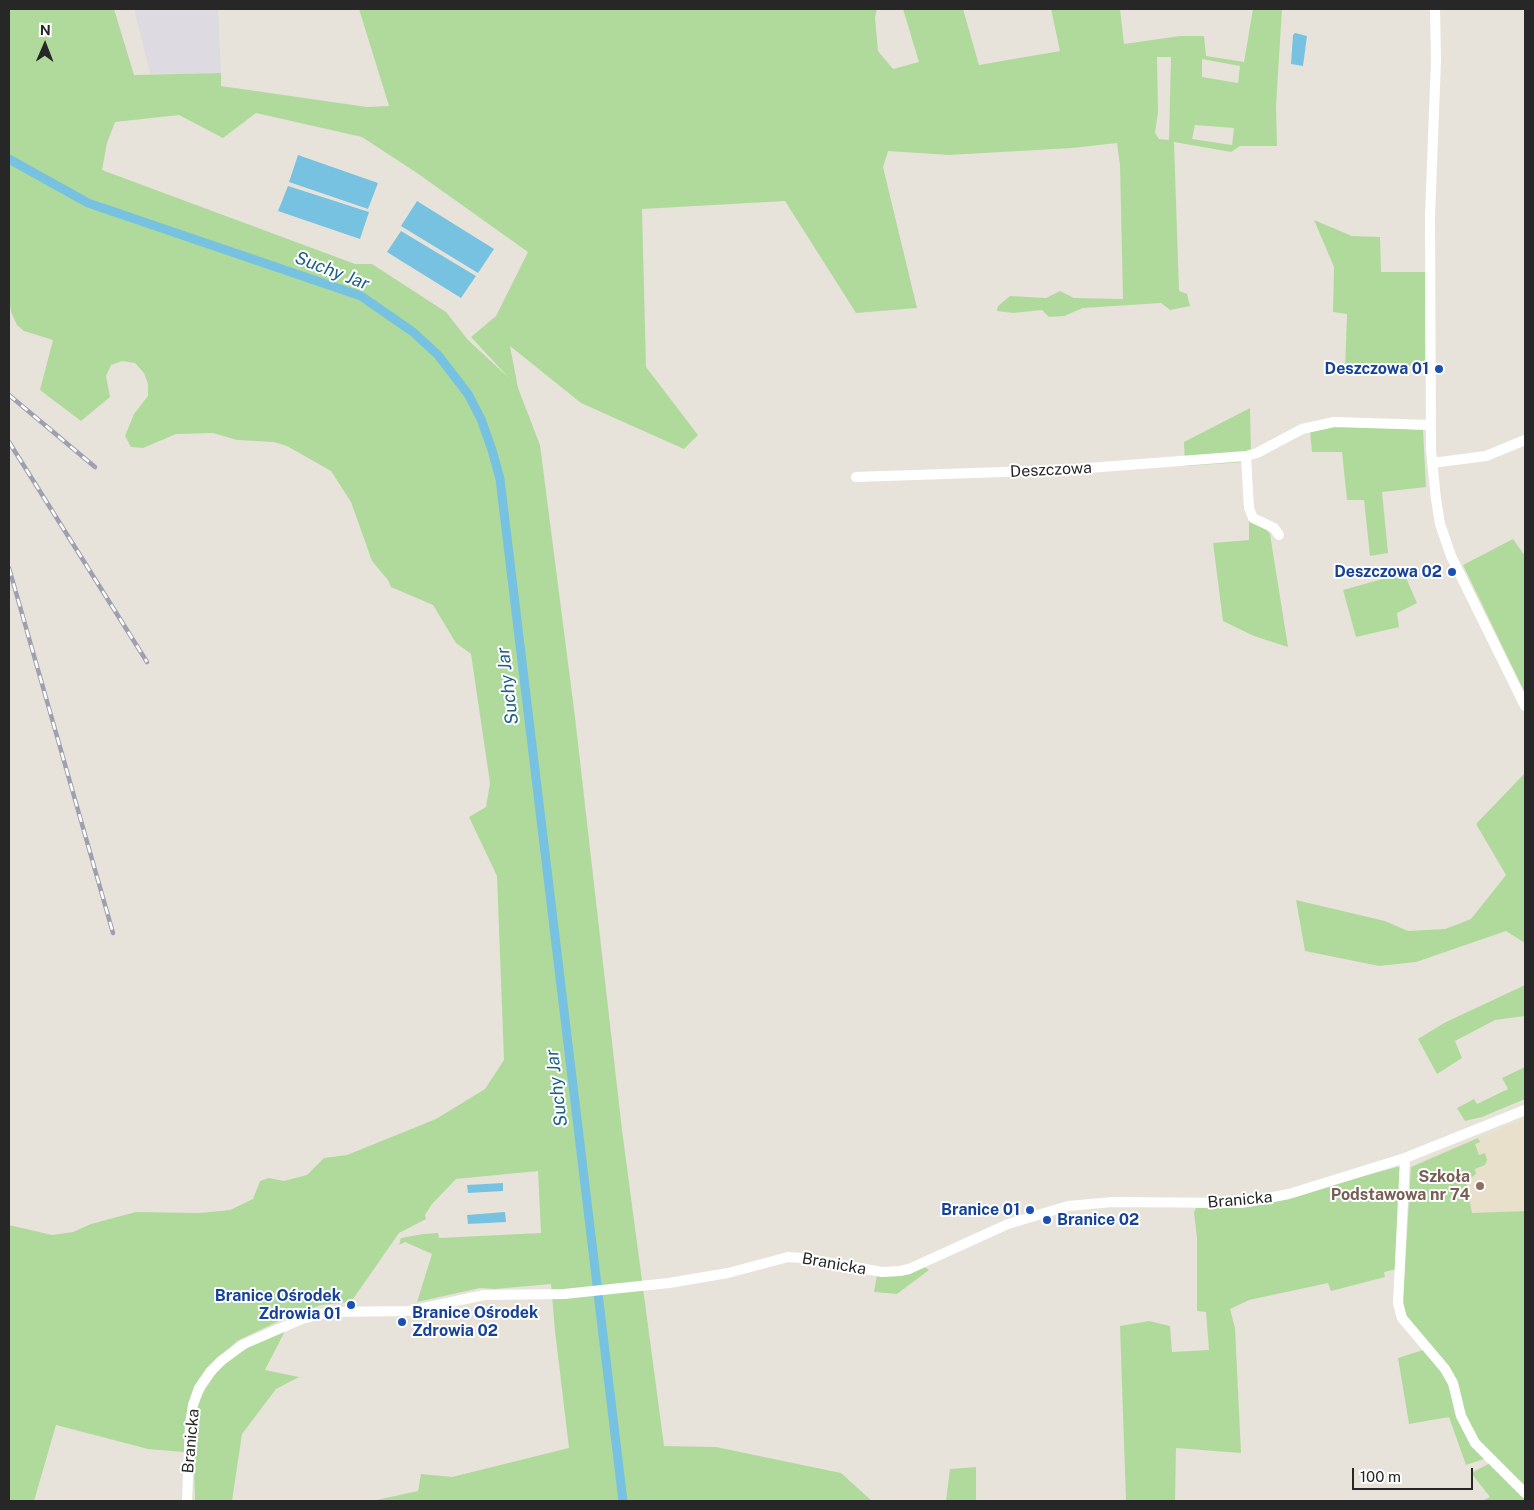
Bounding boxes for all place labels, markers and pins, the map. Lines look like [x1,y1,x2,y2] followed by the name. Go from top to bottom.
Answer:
[1325,359,1429,379] place label: Deszczowa 01
[1433,363,1445,375] marker: Deszczowa 01
[1334,562,1442,582] place label: Deszczowa 02
[1446,566,1458,578] marker: Deszczowa 02
[1331,1167,1470,1205] place label: Szkoła Podstawowa nr 74
[1474,1180,1486,1192] marker: Szkoła Podstawowa nr 74
[941,1200,1020,1220] place label: Branice 01
[1024,1204,1036,1216] marker: Branice 01
[1057,1210,1139,1230] place label: Branice 02
[1041,1214,1053,1226] marker: Branice 02
[215,1286,341,1324] place label: Branice Ośrodek Zdrowia 01
[345,1299,357,1311] marker: Branice Ośrodek Zdrowia 01
[412,1303,538,1341] place label: Branice Ośrodek Zdrowia 02
[396,1316,408,1328] marker: Branice Ośrodek Zdrowia 02

